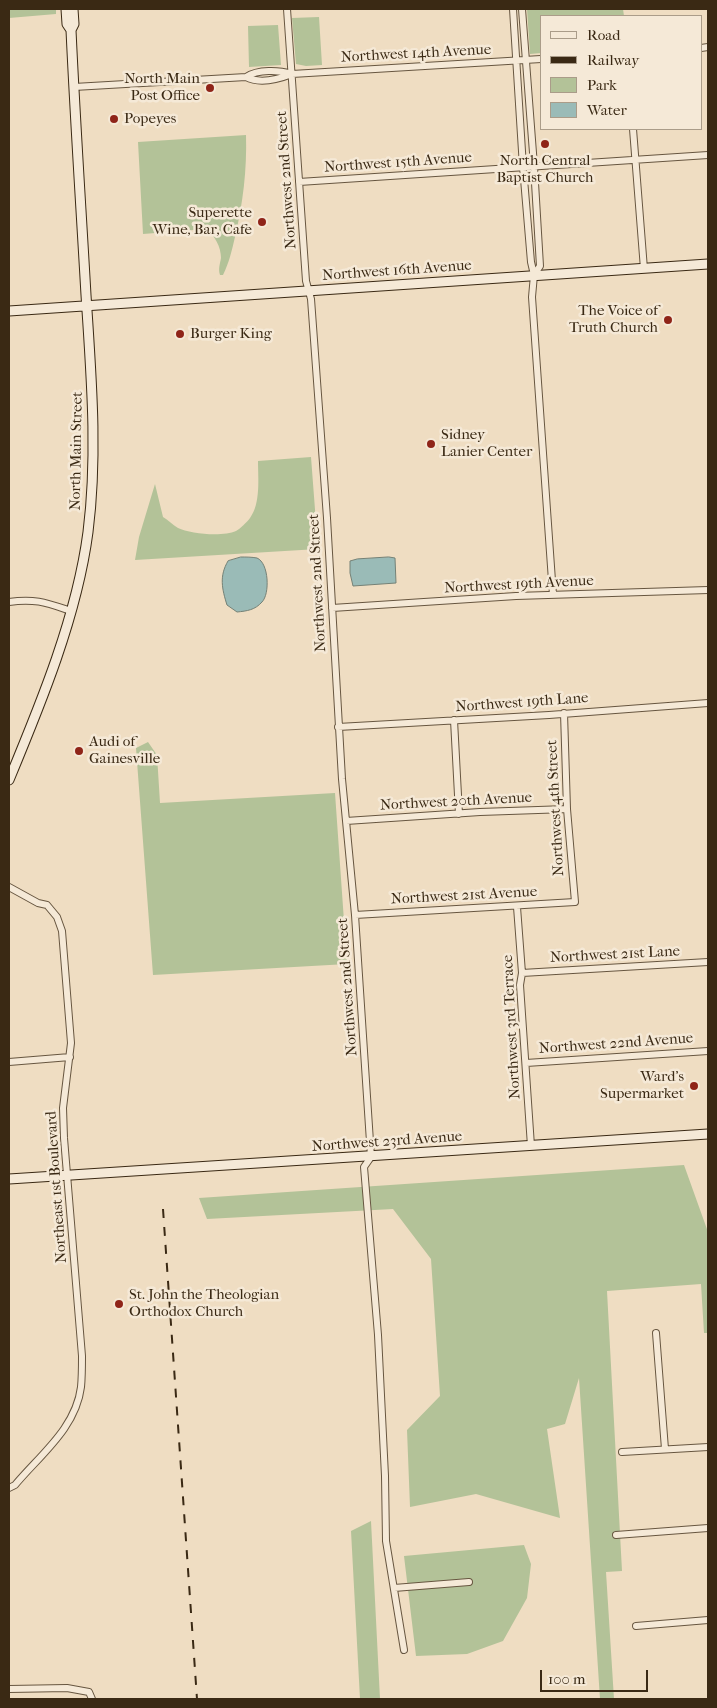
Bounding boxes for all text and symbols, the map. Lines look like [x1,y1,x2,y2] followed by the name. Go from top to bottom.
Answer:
[540,15,702,130] legend
[587,26,620,44] text: Road
[340,41,492,67] street label: Northwest 14th Avenue
[587,51,639,69] text: Railway
[124,70,200,105] place label: North Main Post Office
[587,76,617,94] text: Park
[204,82,216,94] marker: North Main Post Office
[587,101,627,119] text: Water
[124,110,176,128] place label: Popeyes
[273,110,301,250] street label: Northwest 2nd Street
[108,113,120,125] marker: Popeyes
[539,138,551,150] marker: North Central Baptist Church
[323,149,473,177] street label: Northwest 15th Avenue
[497,152,593,187] place label: North Central Baptist Church
[152,204,252,239] place label: Superette Wine, Bar, Cafe
[256,216,268,228] marker: Superette Wine, Bar, Cafe
[322,257,472,285] street label: Northwest 16th Avenue
[569,302,658,337] place label: The Voice of Truth Church
[662,314,674,326] marker: The Voice of Truth Church
[190,325,272,343] place label: Burger King
[174,328,186,340] marker: Burger King
[67,392,87,510] street label: North Main Street
[441,426,532,461] place label: Sidney Lanier Center
[425,438,437,450] marker: Sidney Lanier Center
[305,513,331,653] street label: Northwest 2nd Street
[444,572,594,598] street label: Northwest 19th Avenue
[455,689,589,717] street label: Northwest 19th Lane
[89,733,160,768] place label: Audi of Gainesville
[543,739,569,877] street label: Northwest 4th Street
[73,745,85,757] marker: Audi of Gainesville
[379,789,533,815] street label: Northwest 20th Avenue
[390,883,538,909] street label: Northwest 21st Avenue
[334,917,362,1057] street label: Northwest 2nd Street
[550,943,680,967] street label: Northwest 21st Lane
[499,954,525,1100] street label: Northwest 3rd Terrace
[538,1030,694,1058] street label: Northwest 22nd Avenue
[600,1068,684,1103] place label: Ward's Supermarket
[688,1080,700,1092] marker: Ward's Supermarket
[43,1110,71,1264] street label: Northeast 1st Boulevard
[311,1128,463,1156] street label: Northwest 23rd Avenue
[129,1286,279,1321] place label: St. John the Theologian Orthodox Church
[113,1298,125,1310] marker: St. John the Theologian Orthodox Church
[542,1660,650,1692] scale bar
[548,1670,586,1688] text: 100 m

